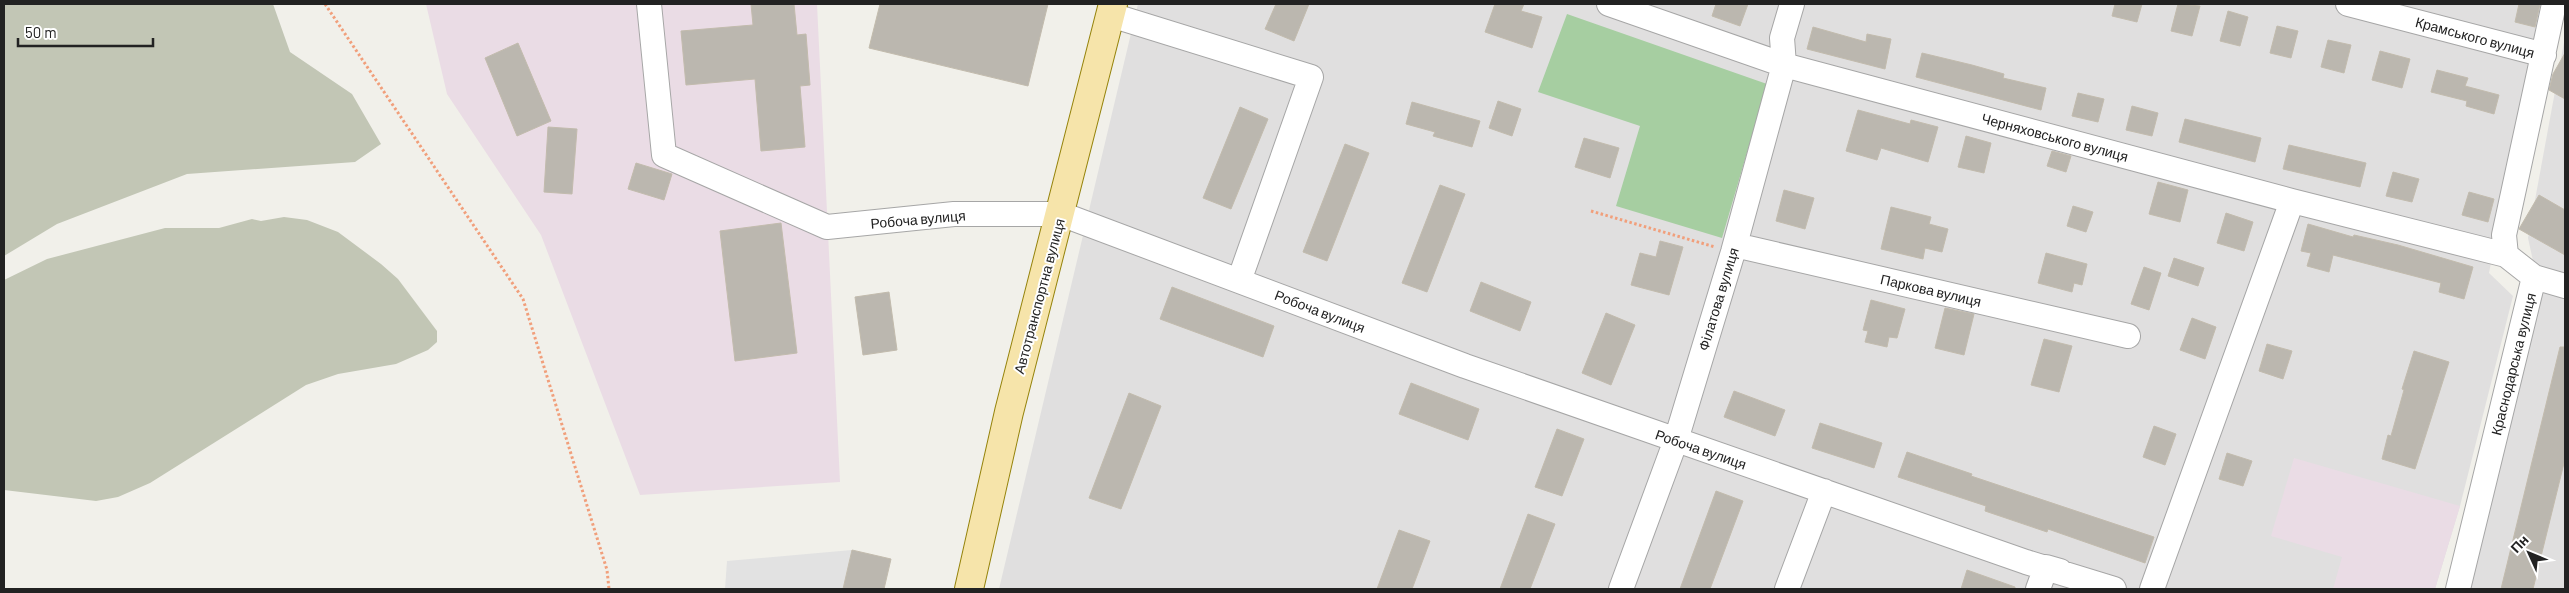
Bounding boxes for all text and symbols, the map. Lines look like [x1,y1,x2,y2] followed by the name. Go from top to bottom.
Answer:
[2414,13,2536,61] street label: Крамського вулиця
[18,15,152,47] scale bar
[25,23,57,41] text: 50 m
[1980,109,2130,165] street label: Черняховського вулиця
[870,206,966,232] street label: Робоча вулиця
[1010,217,1068,375] street label: Автотранспортна вулиця
[1694,245,1742,353] street label: Філатова вулиця
[1879,270,1983,310] street label: Паркова вулиця
[1272,286,1368,336] street label: Робоча вулиця
[2487,291,2539,437] street label: Краснодарська вулиця
[1653,425,1749,473] street label: Робоча вулиця
[2504,528,2554,578] north arrow
[2507,531,2532,556] text: Пн

